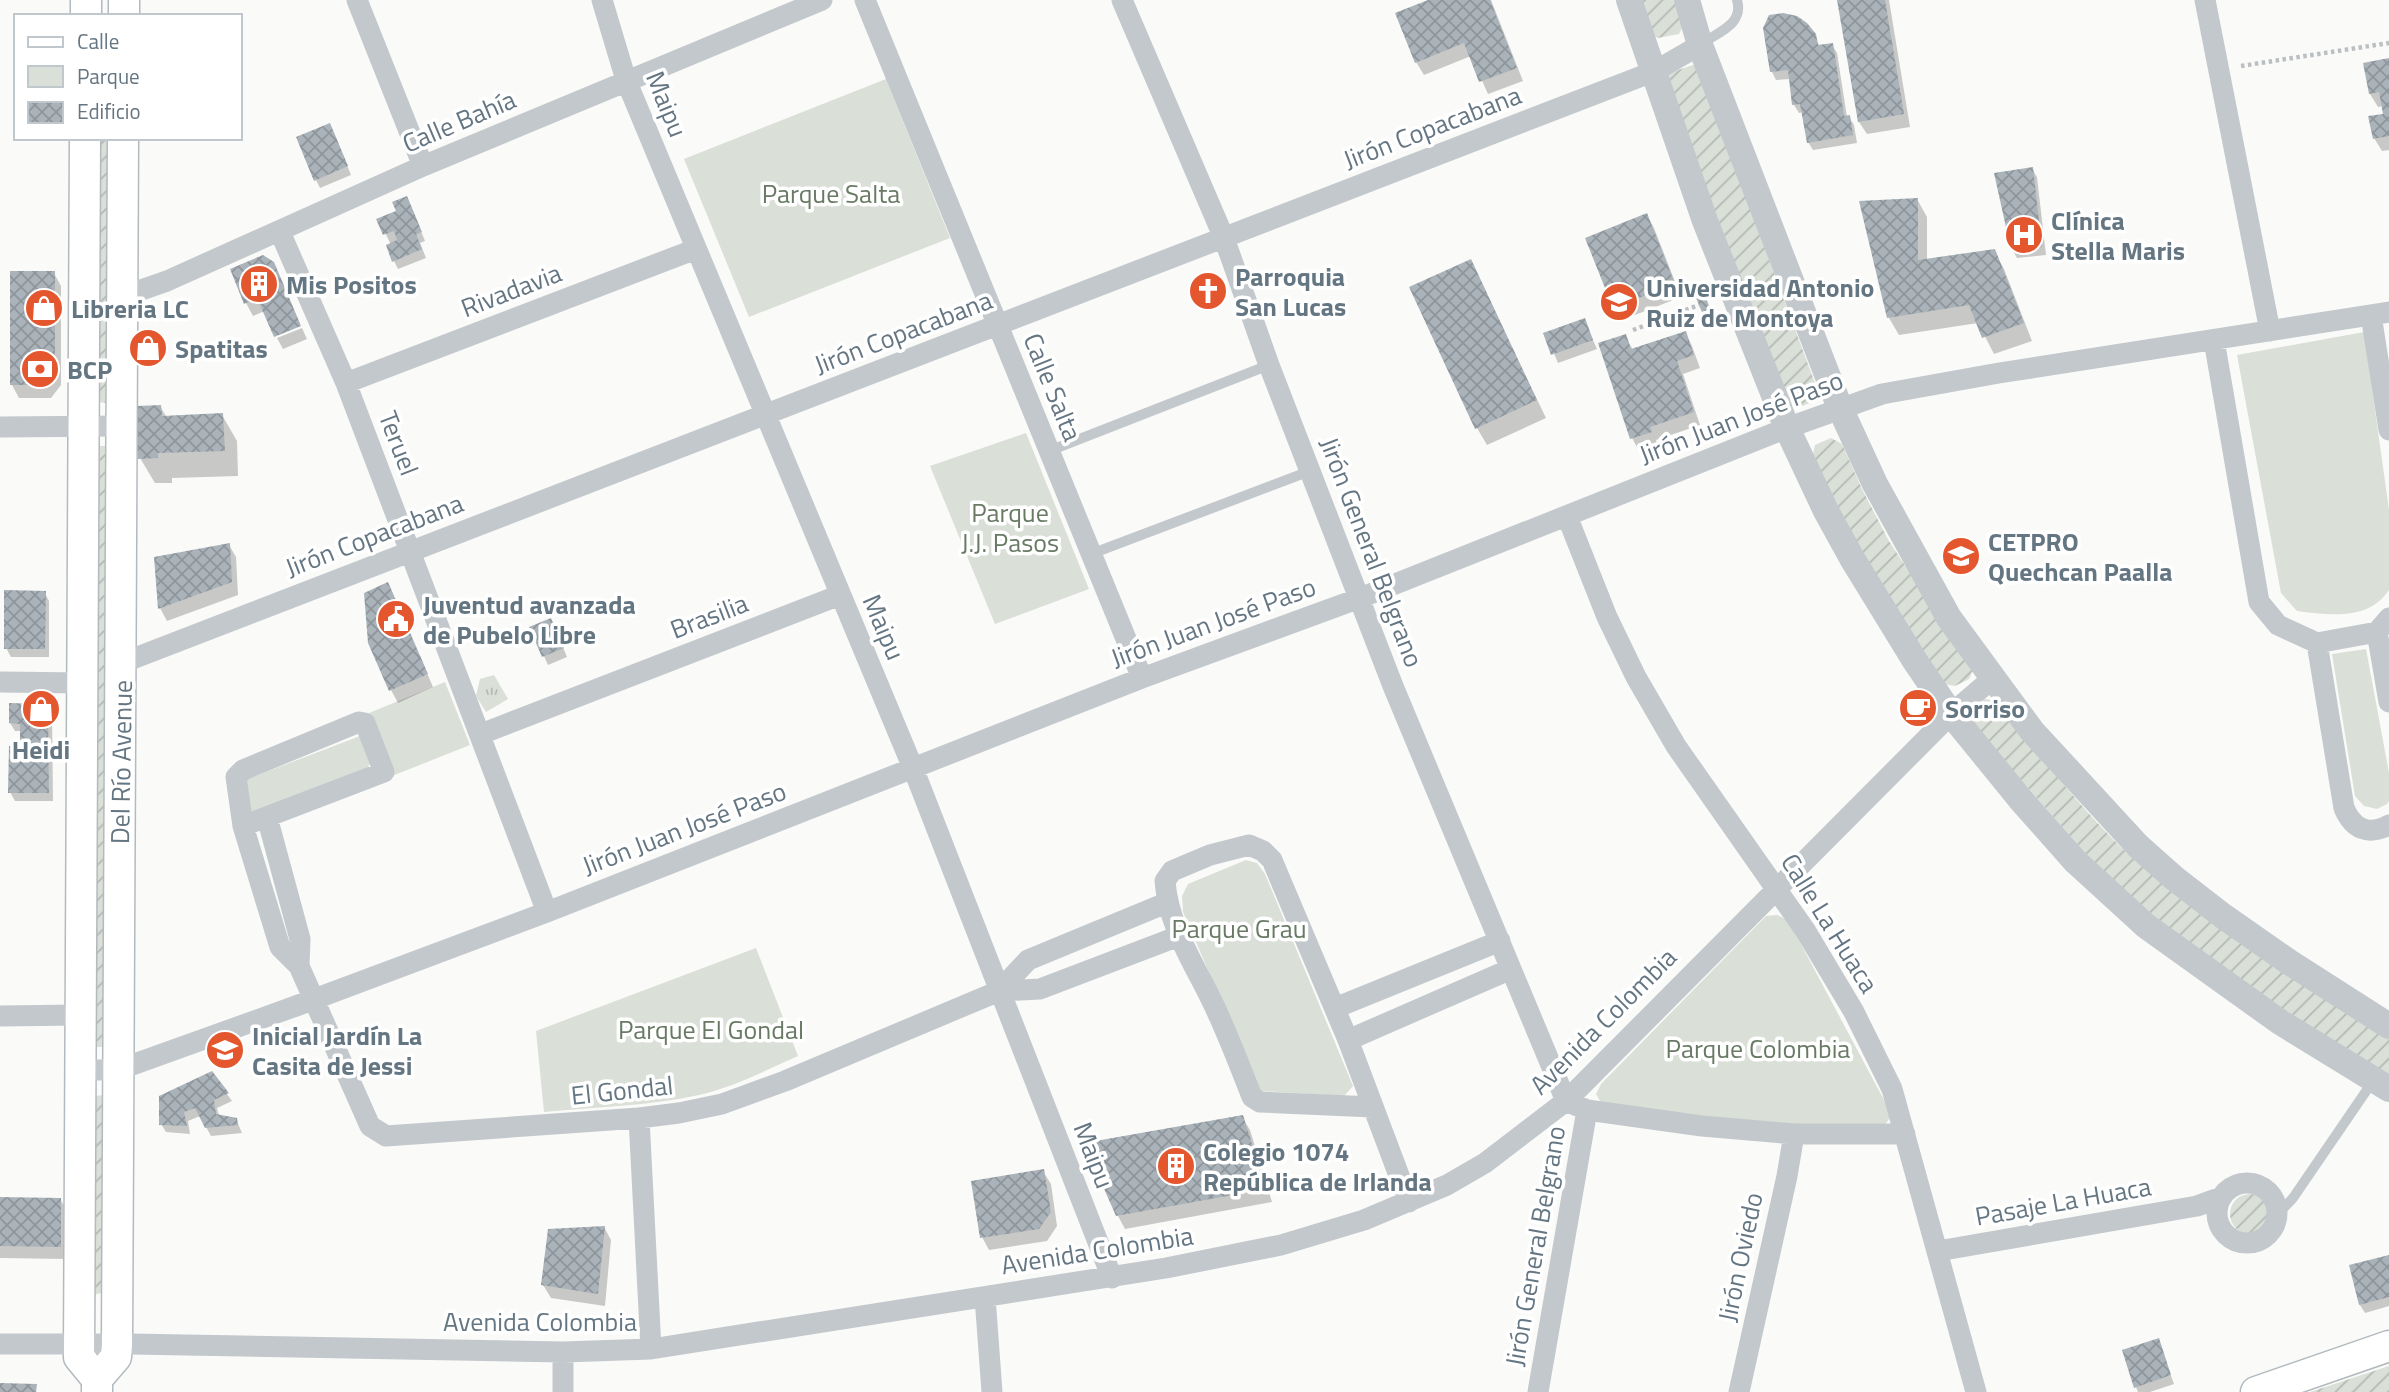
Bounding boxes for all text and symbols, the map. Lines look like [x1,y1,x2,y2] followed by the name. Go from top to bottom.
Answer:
[14,14,242,140] legend
[77,25,119,57] text: Calle
[77,60,140,92] text: Parque
[636,65,698,143] street label: Maipu
[1337,75,1527,179] street label: Jirón Copacabana
[396,80,522,162] street label: Calle Bahía
[77,95,141,127] text: Edificio
[762,174,900,213] park label: Parque Salta
[2051,201,2185,270] place label: Clínica Stella Maris
[2003,214,2045,256] hospital icon: Clínica Stella Maris
[455,253,567,327] street label: Rivadavia
[1235,257,1346,326] place label: Parroquia San Lucas
[238,263,280,305] building icon: Mis Positos
[286,265,417,304] place label: Mis Positos
[1646,268,1874,337] place label: Universidad Antonio Ruiz de Montoya
[1187,270,1229,312] church icon: Parroquia San Lucas
[808,280,998,384] street label: Jirón Copacabana
[1598,281,1640,323] school or university icon: Universidad Antonio Ruiz de Montoya
[23,287,65,329] shop icon: Libreria LC
[71,289,189,328] place label: Libreria LC
[127,327,169,369] shop icon: Spatitas
[1014,327,1092,447] street label: Calle Salta
[175,329,268,368] place label: Spatitas
[19,348,61,390] bank icon: BCP
[67,350,112,389] place label: BCP
[1633,360,1849,474] street label: Jirón Juan José Paso
[369,405,429,481] street label: Teruel
[1310,431,1434,673] street label: Jirón General Belgrano
[279,483,469,587] street label: Jirón Copacabana
[961,493,1059,562] park label: Parque J.J. Pasos
[1988,522,2173,591] place label: CETPRO Quechcan Paalla
[1940,535,1982,577] school or university icon: CETPRO Quechcan Paalla
[1105,567,1321,677] street label: Jirón Juan José Paso
[664,583,754,649] street label: Brasilia
[423,585,636,654] place label: Juventud avanzada de Pubelo Libre
[853,588,915,666] street label: Maipu
[375,598,417,640] public building icon: Juventud avanzada de Pubelo Libre
[100,680,142,844] street label: Del Río Avenue
[1897,687,1939,729] cafe icon: Sorriso
[20,688,62,730] shop icon: Heidi
[1945,689,2025,728] place label: Sorriso
[12,730,70,769] place label: Heidi
[576,771,792,885] street label: Jirón Juan José Paso
[1772,846,1888,1000] street label: Calle La Huaca
[1171,909,1307,948] park label: Parque Grau
[1521,939,1685,1103] street label: Avenida Colombia
[618,1010,804,1049] park label: Parque El Gondal
[252,1016,422,1085] place label: Inicial Jardín La Casita de Jessi
[204,1029,246,1071] school or university icon: Inicial Jardín La Casita de Jessi
[1666,1029,1850,1068] park label: Parque Colombia
[569,1065,675,1115] street label: El Gondal
[1064,1116,1124,1194] street label: Maipu
[1495,1123,1575,1369] street label: Jirón General Belgrano
[1203,1132,1432,1201] place label: Colegio 1074 República de Irlanda
[1155,1145,1197,1187] building icon: Colegio 1074 República de Irlanda
[1972,1166,2154,1236] street label: Pasaje La Huaca
[1707,1189,1773,1325] street label: Jirón Oviedo
[998,1216,1196,1284] street label: Avenida Colombia
[443,1302,637,1341] street label: Avenida Colombia

